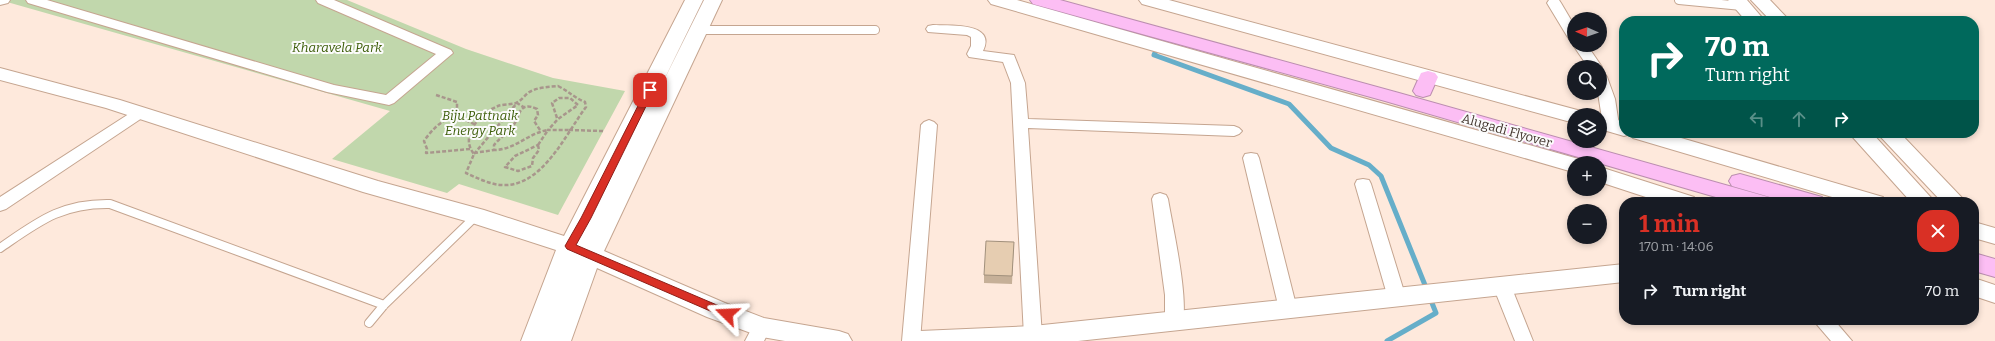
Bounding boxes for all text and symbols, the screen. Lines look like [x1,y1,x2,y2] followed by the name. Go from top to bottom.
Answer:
[1567,12,1607,52] north arrow
[1567,12,1607,244] map controls
[1705,30,1769,63] text: 70 m
[1639,32,1691,84] icon: right
[292,40,383,55] park label: Kharavela Park
[1567,60,1607,100] button: search
[1705,64,1790,86] text: Turn right
[633,73,667,107] pin
[639,79,661,101] icon: arrive
[442,108,519,138] park label: Biju Pattnaik Energy Park
[1567,108,1607,148] button: layers
[1746,108,1768,130] icon: left
[1788,108,1810,130] icon: ahead
[1830,108,1852,130] icon: right
[1460,110,1554,151] street label: Alugadi Flyover
[1567,156,1607,196] button: +
[1567,204,1607,244] button: −
[1639,210,1700,238] text: 1 min
[1917,210,1959,252] button: close
[1639,239,1713,254] text: 170 m · 14:06
[1639,280,1661,302] icon: right
[1673,282,1746,300] text: Turn right
[1925,282,1959,300] text: 70 m
[706,293,748,335] position arrow

